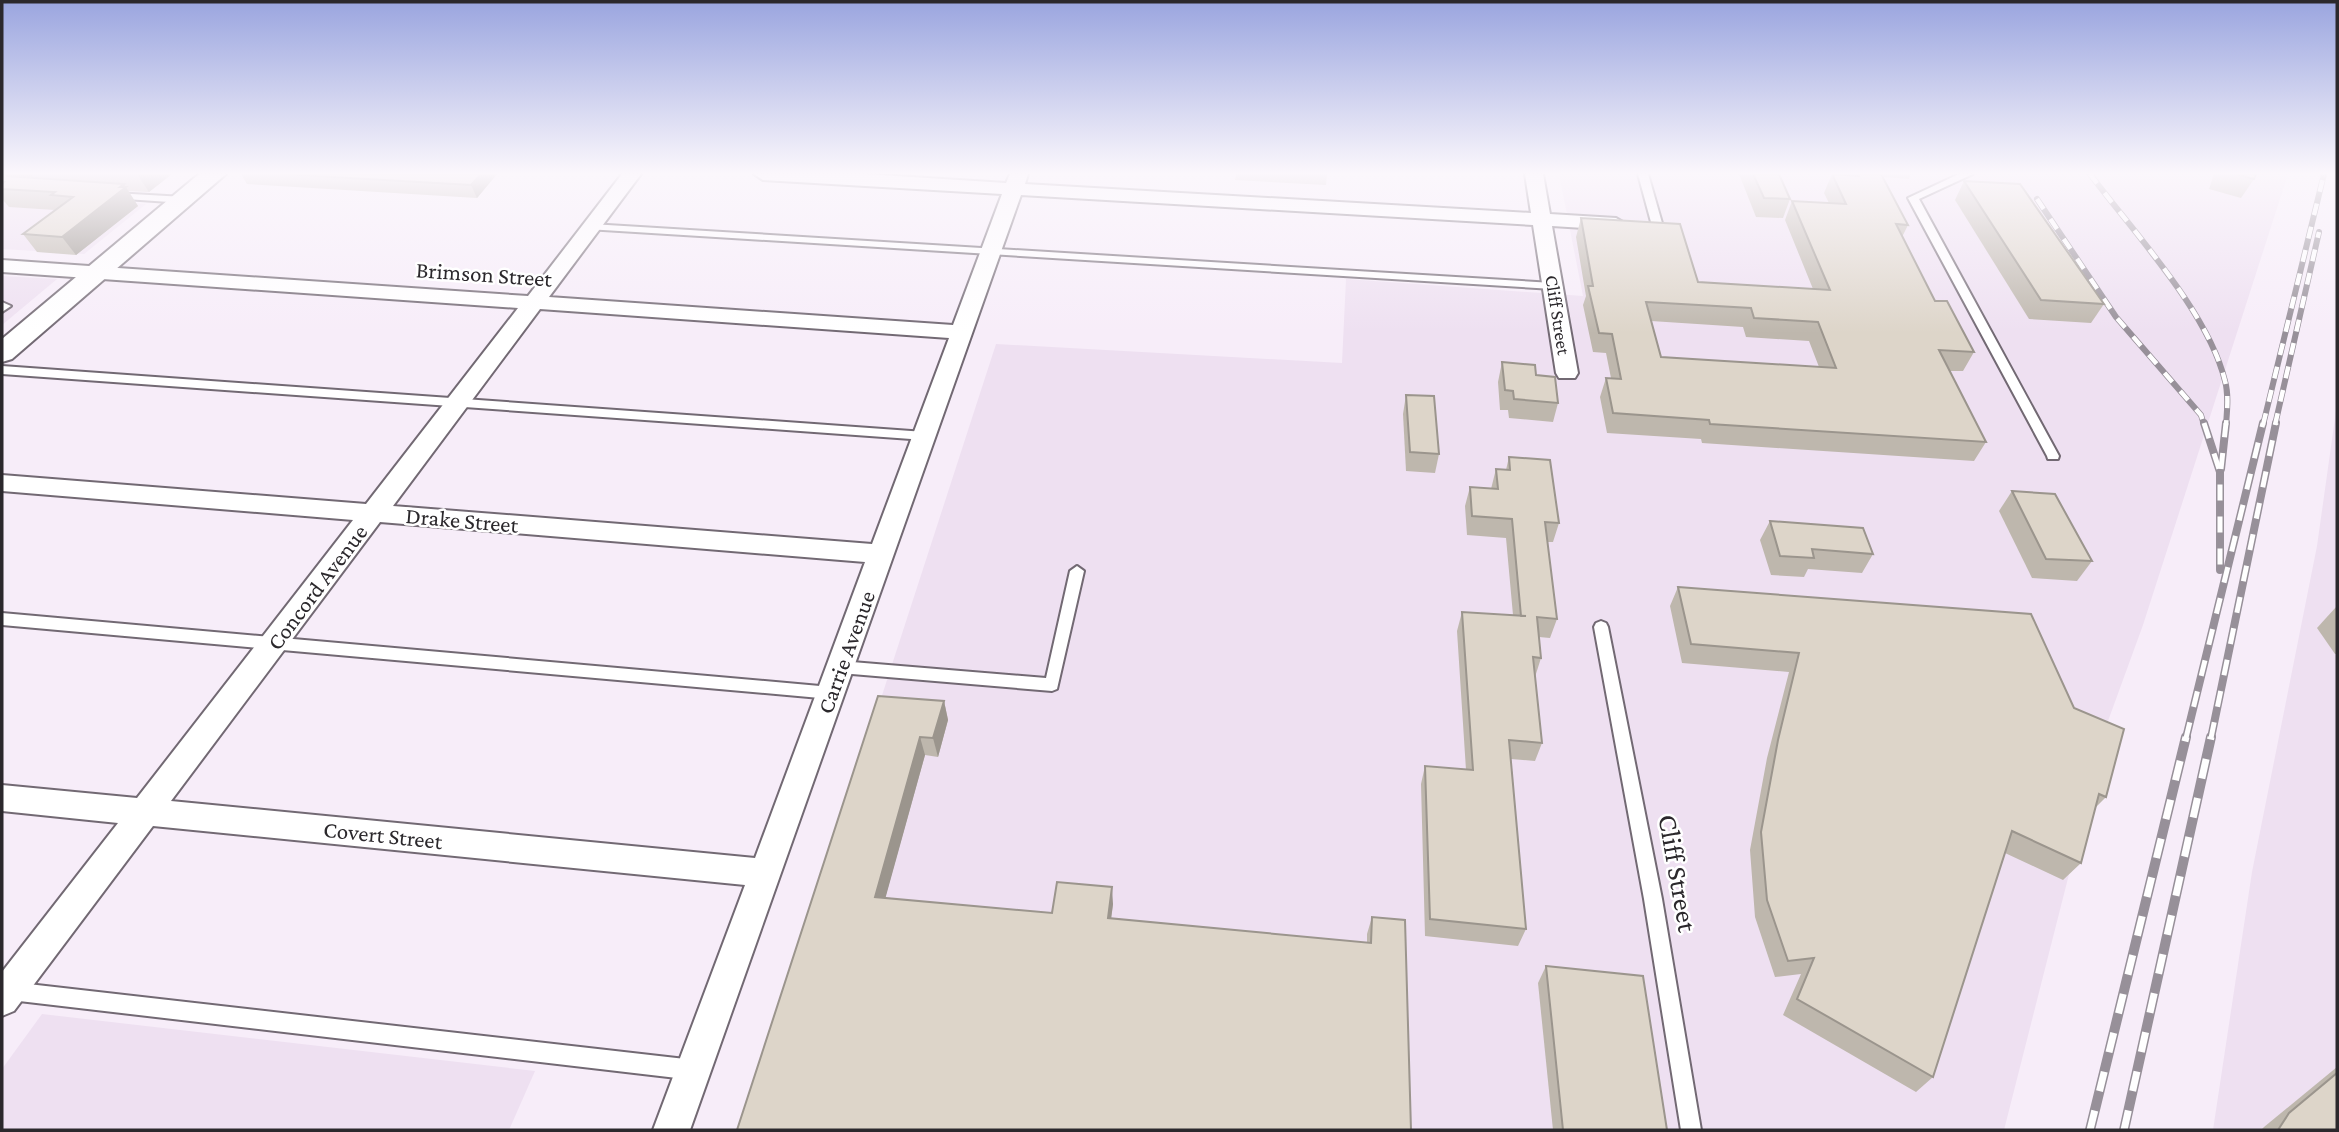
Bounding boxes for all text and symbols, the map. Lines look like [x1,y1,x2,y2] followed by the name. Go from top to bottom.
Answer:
[415,256,553,292] street label: Brimson Street
[1541,274,1575,357] street label: Cliff Street
[405,502,520,538] street label: Drake Street
[262,519,372,655] street label: Concord Avenue
[812,587,880,717] street label: Carrie Avenue
[1652,812,1704,935] street label: Cliff Street
[322,816,444,854] street label: Covert Street

